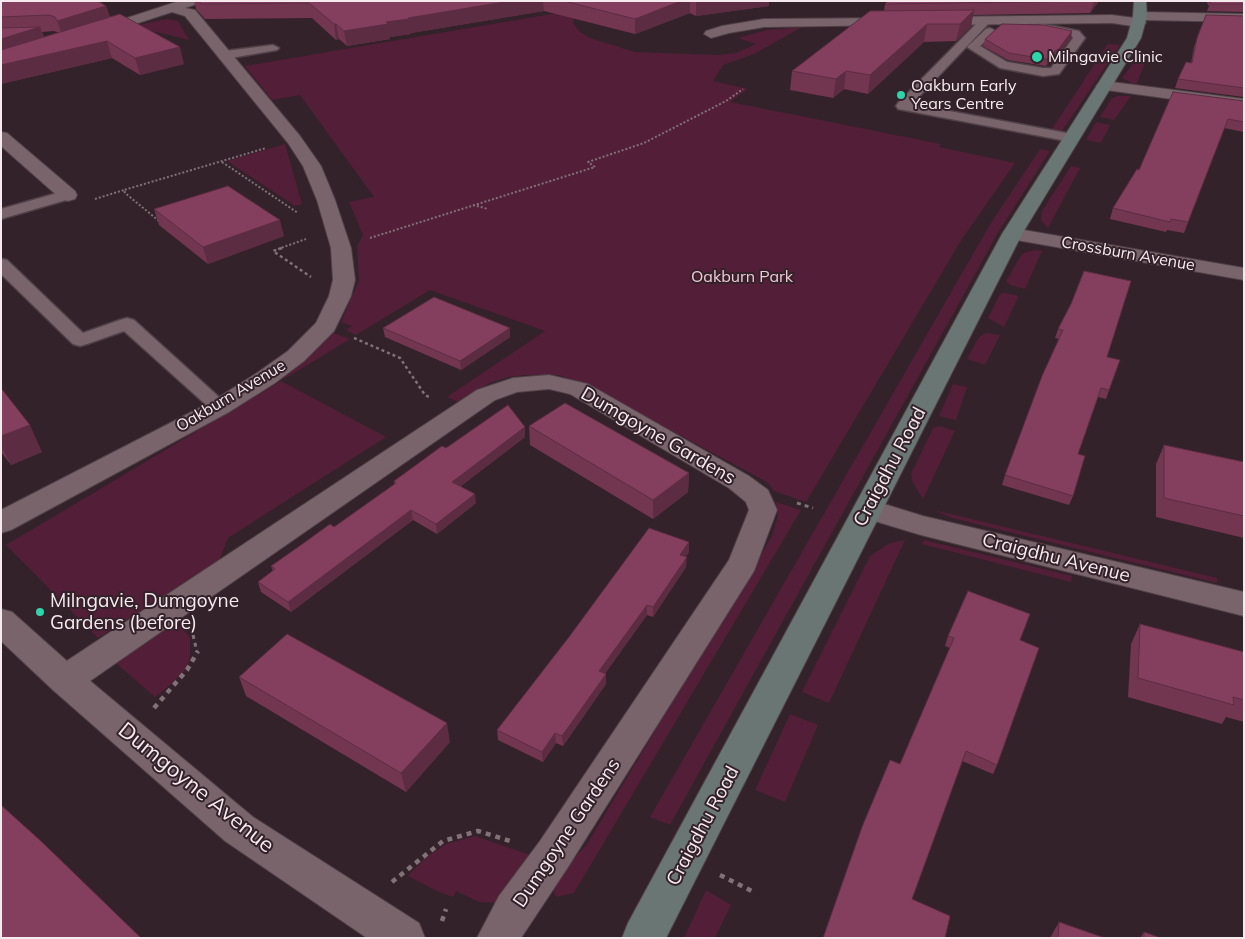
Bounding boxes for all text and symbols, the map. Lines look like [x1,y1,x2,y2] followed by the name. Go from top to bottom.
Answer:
[1048,47,1163,67] place label: Milngavie Clinic
[1030,50,1044,64] marker: Milngavie Clinic
[911,76,1016,114] place label: Oakburn Early Years Centre
[895,89,907,101] marker: Oakburn Early Years Centre
[1060,233,1196,275] street label: Crossburn Avenue
[691,267,793,287] park label: Oakburn Park
[173,356,289,436] street label: Oakburn Avenue
[577,382,739,490] street label: Dumgoyne Gardens
[849,403,931,531] street label: Craigdhu Road
[980,529,1132,587] street label: Craigdhu Avenue
[50,590,239,634] place label: Milngavie, Dumgoyne Gardens (before)
[34,606,46,618] marker: Milngavie, Dumgoyne Gardens (before)
[113,717,279,859] street label: Dumgoyne Avenue
[509,754,625,912] street label: Dumgoyne Gardens
[662,762,744,890] street label: Craigdhu Road

